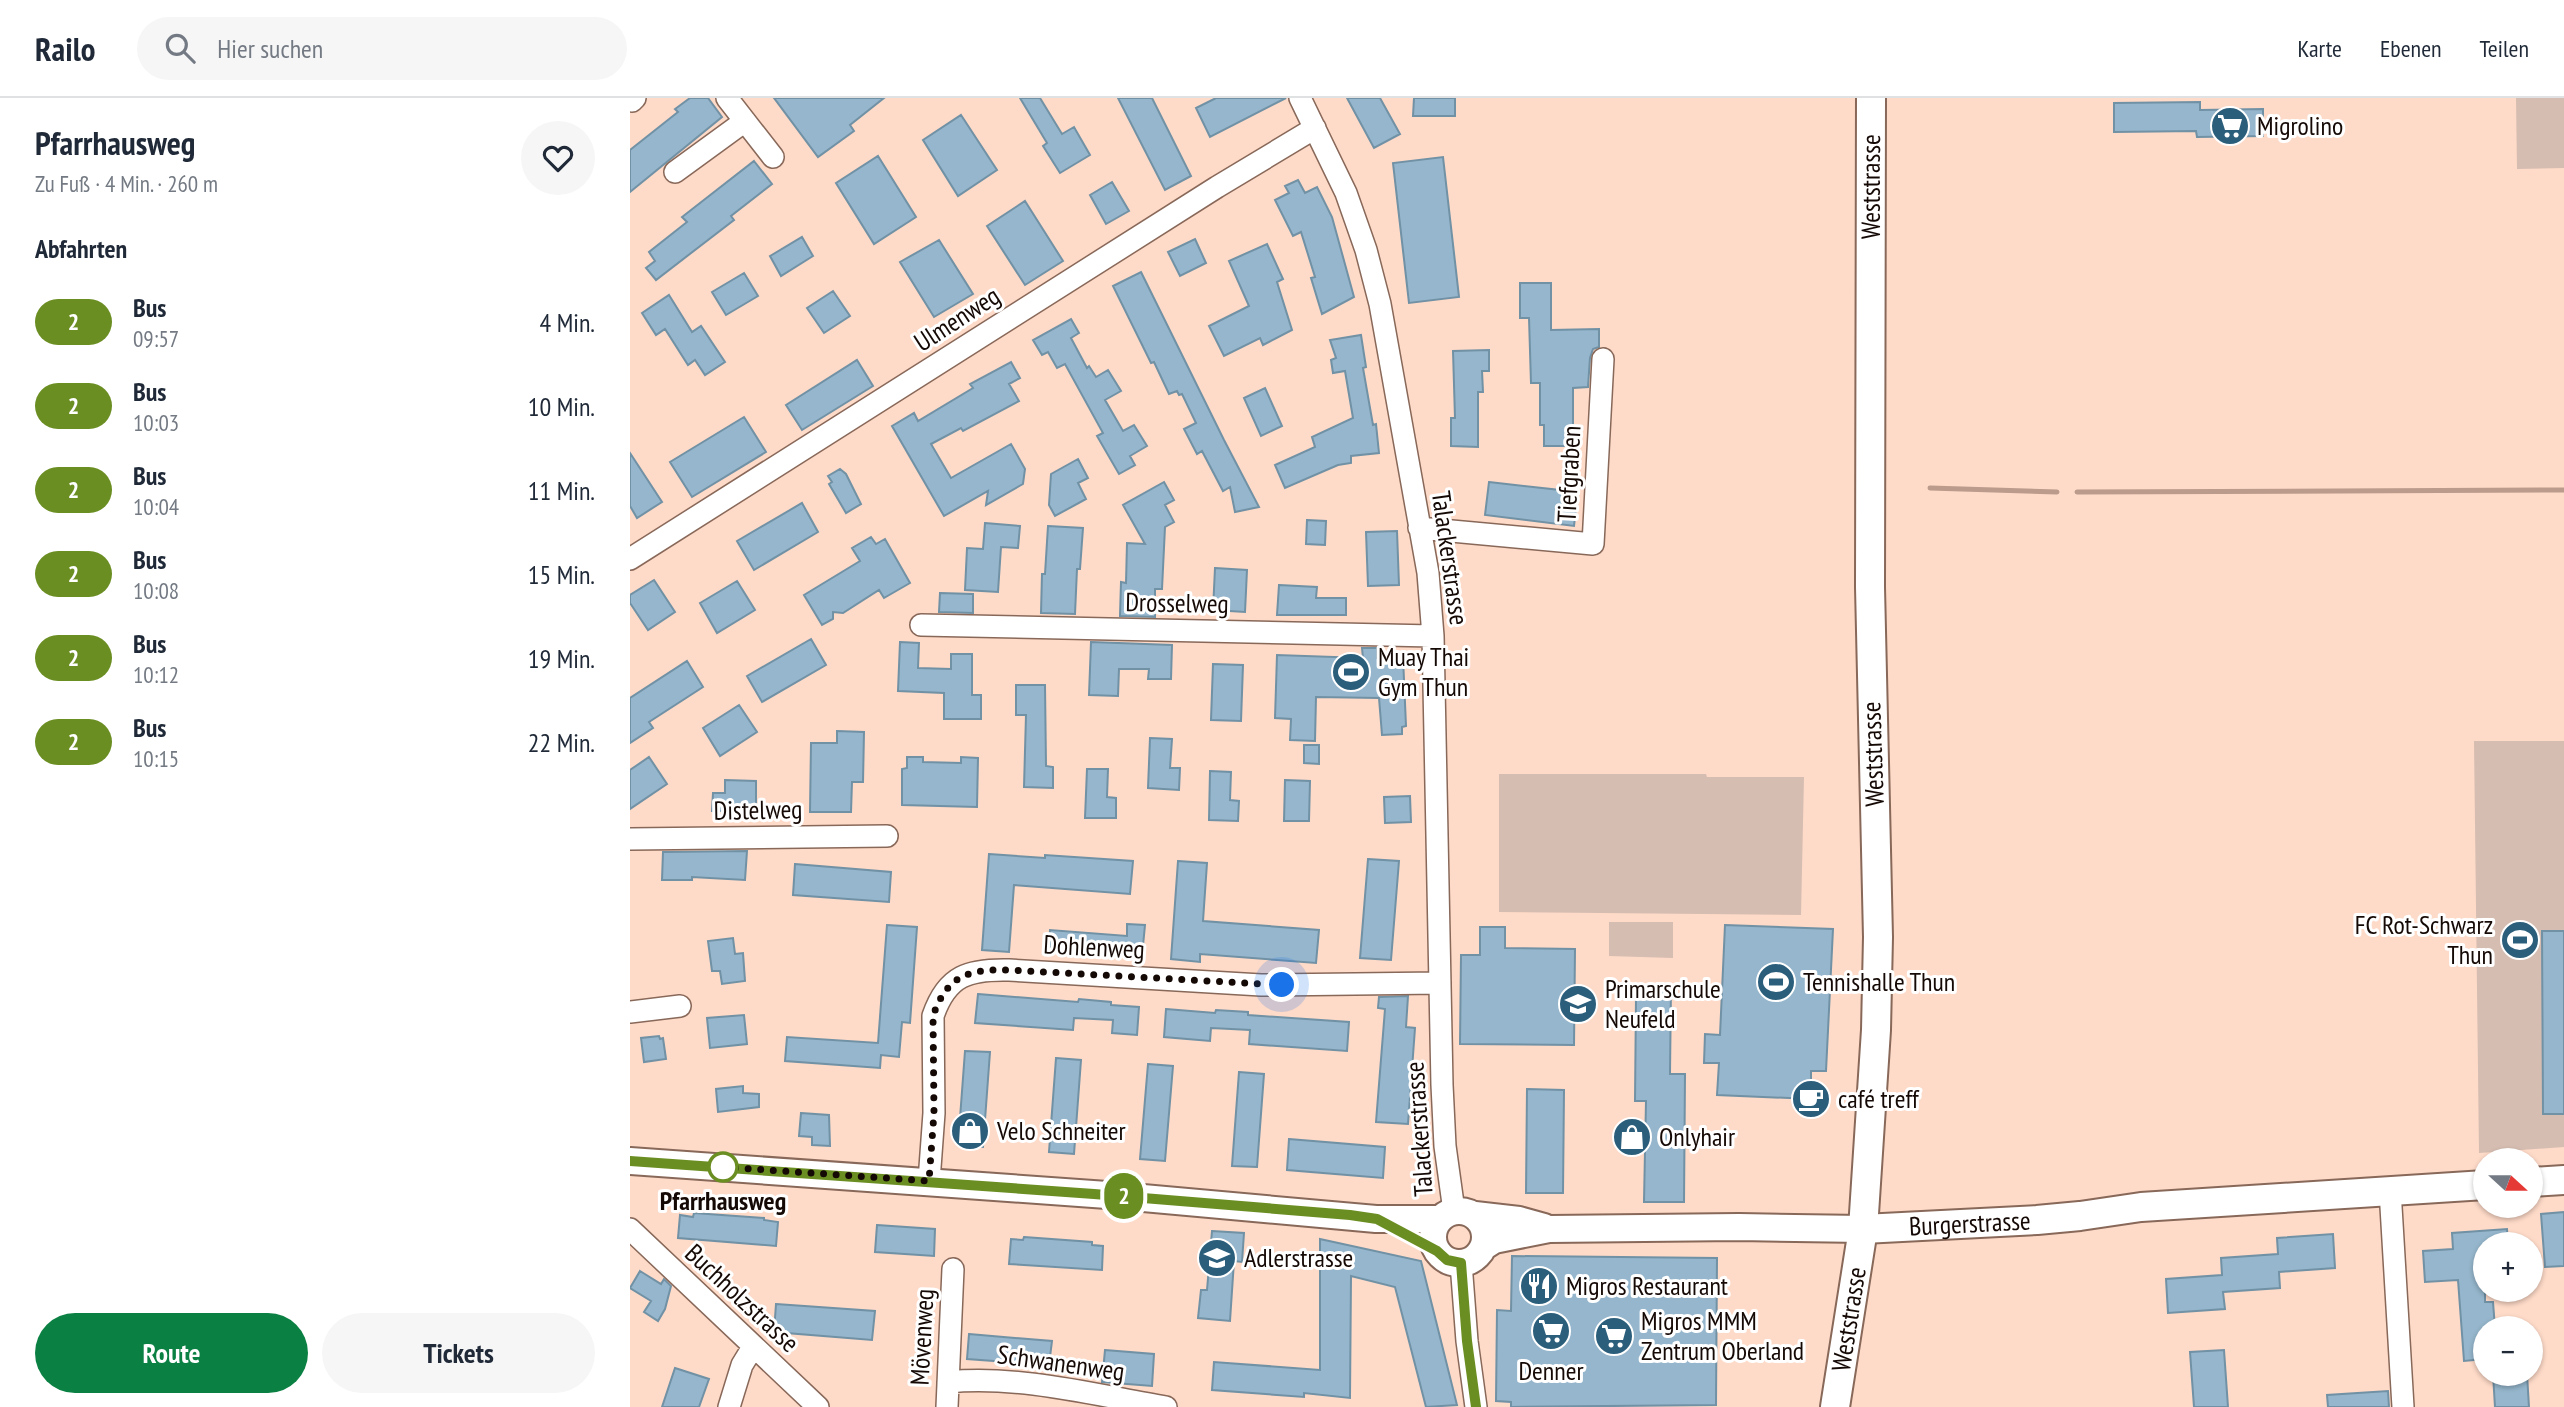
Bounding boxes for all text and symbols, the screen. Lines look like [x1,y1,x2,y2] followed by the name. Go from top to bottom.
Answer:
[137,17,627,80] search box
[35,27,95,70] text: Railo
[161,29,199,67] icon: search
[217,32,323,65] text: Hier suchen
[2298,33,2342,64] text: Karte
[2380,33,2442,64] text: Ebenen
[2480,33,2529,64] text: Teilen
[2209,105,2251,147] supermarket icon: Migrolino
[2257,109,2343,142] place label: Migrolino
[35,121,195,164] text: Pfarrhausweg
[521,121,595,195] button: heart
[1854,134,1887,239] street label: Weststrasse
[35,169,218,198] text: Zu Fuß · 4 Min. · 260 m
[35,232,127,265] text: Abfahrten
[908,279,1006,358] street label: Ulmenweg
[133,291,166,324] text: Bus
[68,306,79,337] text: 2
[540,306,595,339] text: 4 Min.
[133,324,179,353] text: 09:57
[133,375,166,408] text: Bus
[68,390,79,421] text: 2
[528,390,595,423] text: 10 Min.
[133,408,179,437] text: 10:03
[1549,425,1588,523] street label: Tiefgraben
[133,459,166,492] text: Bus
[68,474,79,505] text: 2
[528,474,595,507] text: 11 Min.
[1425,489,1476,627] street label: Talackerstrasse
[133,492,179,521] text: 10:04
[133,543,166,576] text: Bus
[68,558,79,589] text: 2
[528,558,595,591] text: 15 Min.
[133,576,179,605] text: 10:08
[1125,585,1229,620] street label: Drosselweg
[133,627,166,660] text: Bus
[1378,640,1469,703] place label: Muay Thai Gym Thun
[68,642,79,673] text: 2
[528,642,595,675] text: 19 Min.
[1330,651,1372,693] sports icon: Muay Thai Gym Thun
[133,660,179,689] text: 10:12
[1854,701,1891,807] street label: Weststrasse
[133,711,166,744] text: Bus
[68,726,79,757] text: 2
[528,726,595,759] text: 22 Min.
[133,744,179,773] text: 10:15
[713,792,803,827] street label: Distelweg
[2355,908,2493,971] place label: FC Rot-Schwarz Thun
[2499,919,2541,961] sports icon: FC Rot-Schwarz Thun
[1043,927,1146,966] street label: Dohlenweg
[1755,961,1797,1003] sports icon: Tennishalle Thun
[1803,965,1955,998] place label: Tennishalle Thun
[1264,967,1299,1002] your location
[1605,972,1721,1035] place label: Primarschule Neufeld
[1557,983,1599,1025] school or university icon: Primarschule Neufeld
[1397,1061,1440,1198] street label: Talackerstrasse
[1790,1078,1832,1120] cafe icon: café treff
[1838,1082,1920,1115] place label: café treff
[949,1110,991,1152] shop icon: Velo Schneiter
[996,1114,1126,1147] place label: Velo Schneiter
[1611,1116,1653,1158] shop icon: Onlyhair
[1659,1120,1735,1153] place label: Onlyhair
[2473,1148,2543,1218] north arrow
[2473,1148,2543,1386] map controls
[708,1152,738,1182] marker: Pfarrhausweg
[1101,1173,1147,1219] line badge: 2
[1118,1180,1130,1211] text: 2
[660,1184,786,1217] place label: Pfarrhausweg
[1908,1203,2031,1243] street label: Burgerstrasse
[2473,1232,2543,1302] button: +
[678,1236,806,1359] street label: Buchholzstrasse
[1196,1237,1238,1279] school or university icon: Adlerstrasse
[1244,1241,1353,1274] place label: Adlerstrasse
[1518,1265,1560,1307] restaurant icon: Migros Restaurant
[1824,1265,1873,1373] street label: Weststrasse
[1566,1269,1728,1302] place label: Migros Restaurant
[902,1288,941,1386] street label: Mövenweg
[1641,1304,1804,1367] place label: Migros MMM Zentrum Oberland
[1530,1310,1572,1352] supermarket icon: Denner
[35,1313,308,1393] button: Route
[322,1313,595,1393] button: Tickets
[1593,1315,1635,1357] supermarket icon: Migros MMM Zentrum Oberland
[2473,1316,2543,1386] button: −
[995,1337,1127,1388] street label: Schwanenweg
[1518,1354,1584,1387] place label: Denner

